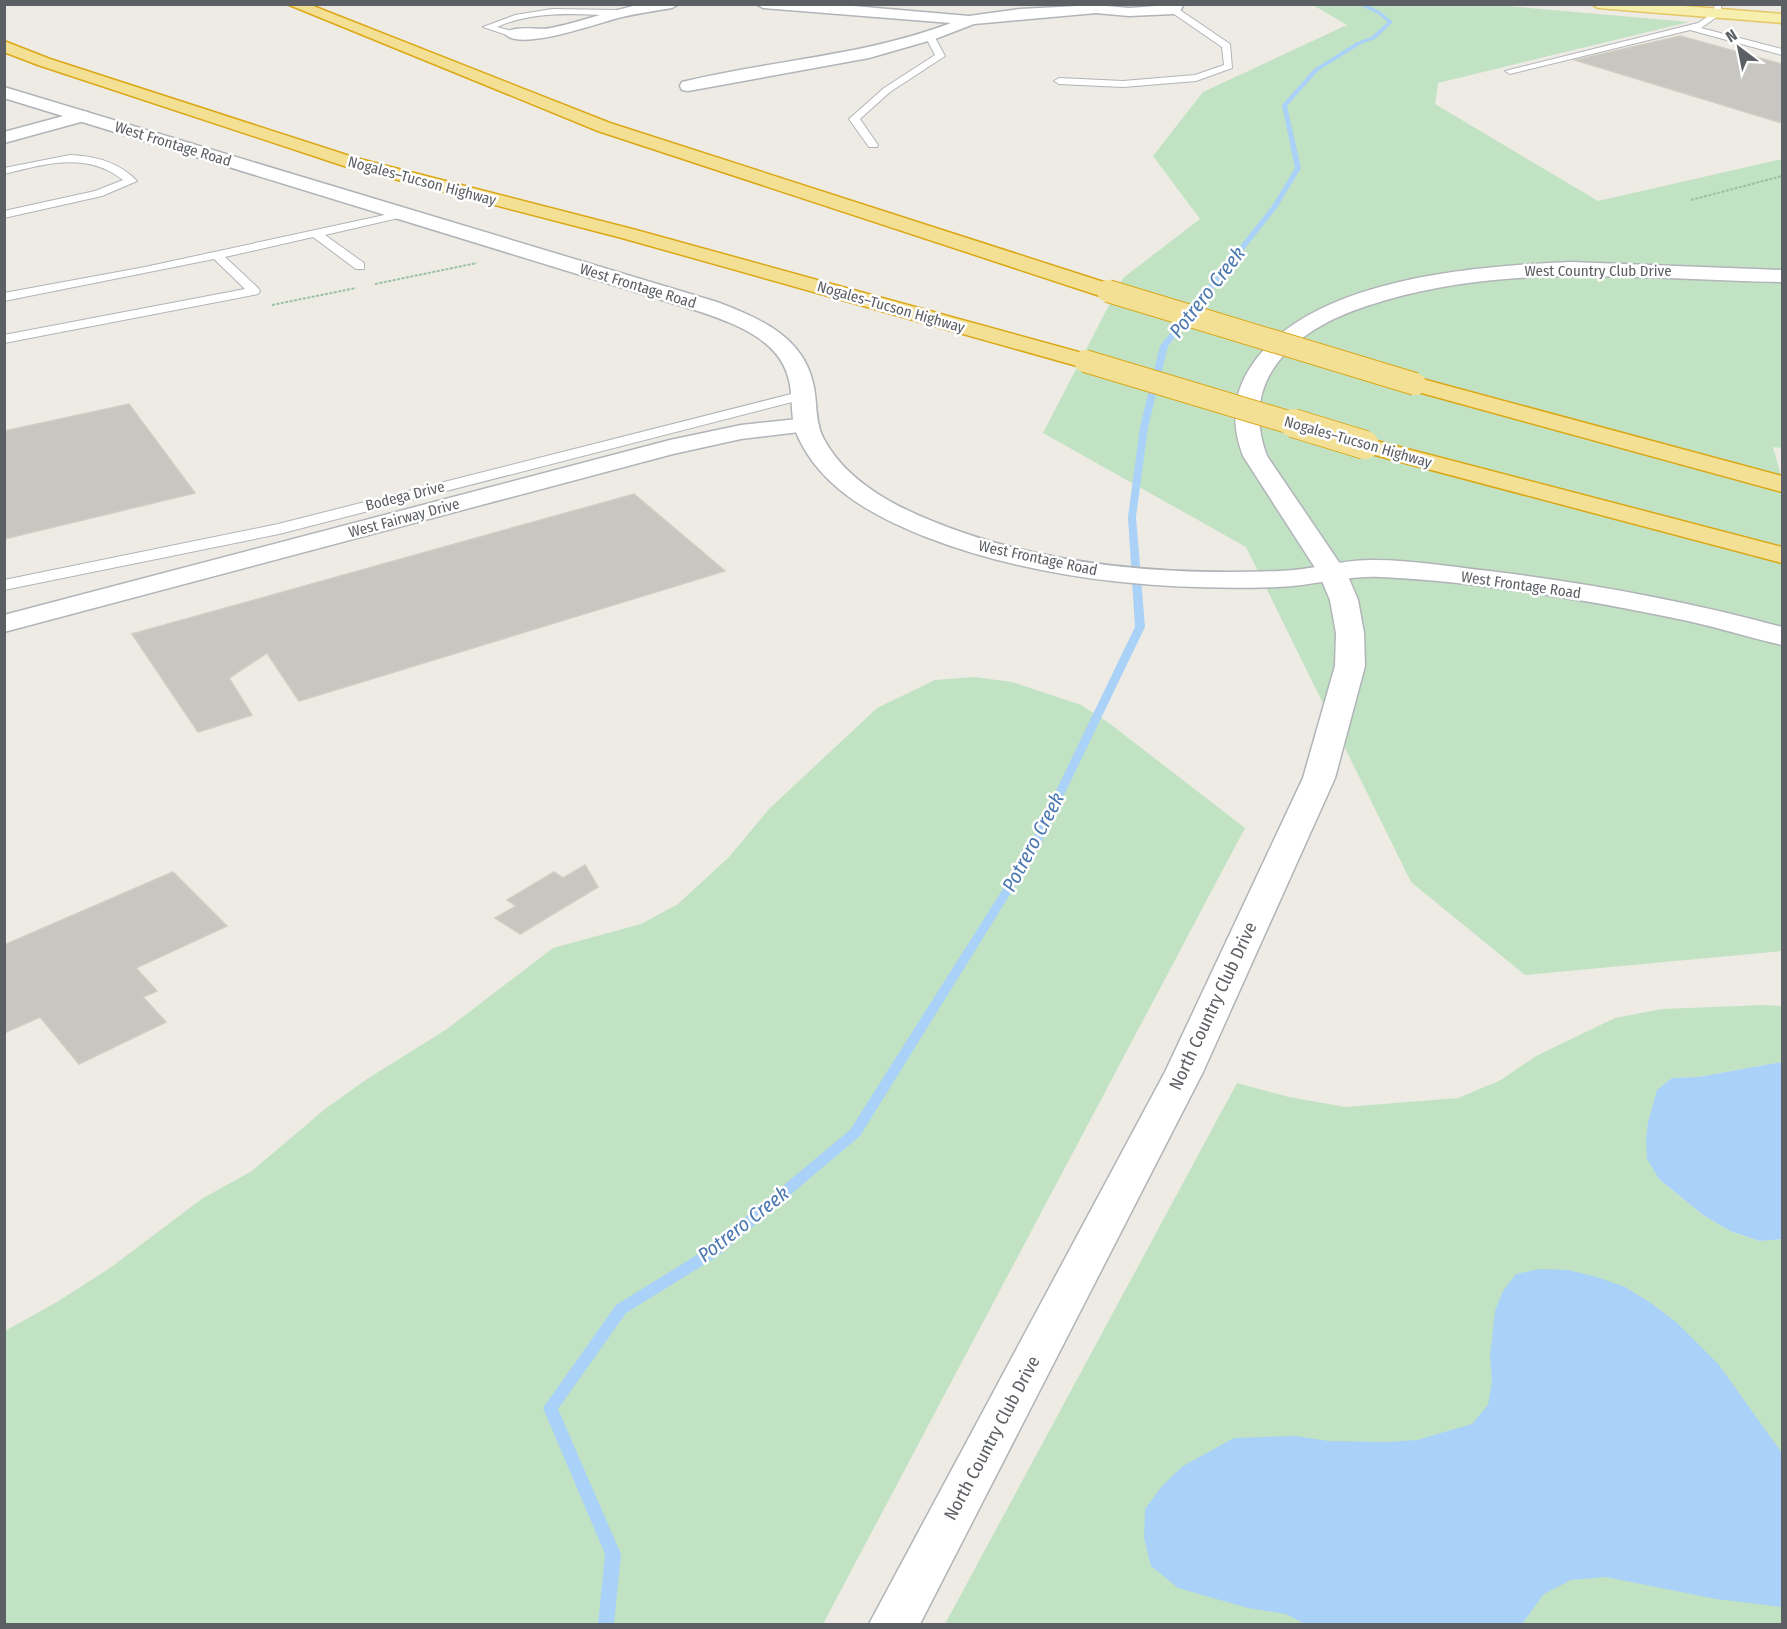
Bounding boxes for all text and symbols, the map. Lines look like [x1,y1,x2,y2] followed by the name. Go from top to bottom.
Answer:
[1709,18,1769,78] north arrow
[1722,25,1740,46] text: N
[113,118,233,170] street label: West Frontage Road
[346,153,498,210] street label: Nogales–Tucson Highway
[1164,242,1250,342] water label: Potrero Creek
[578,260,698,312] street label: West Frontage Road
[1524,262,1672,280] street label: West Country Club Drive
[815,277,967,337] street label: Nogales–Tucson Highway
[1282,412,1434,472] street label: Nogales–Tucson Highway
[364,477,446,515] street label: Bodega Drive
[347,495,461,541] street label: West Fairway Drive
[977,537,1099,579] street label: West Frontage Road
[1460,568,1582,602] street label: West Frontage Road
[997,788,1069,896] water label: Potrero Creek
[1164,918,1262,1094] street label: North Country Club Drive
[693,1181,793,1267] water label: Potrero Creek
[939,1352,1045,1524] street label: North Country Club Drive

